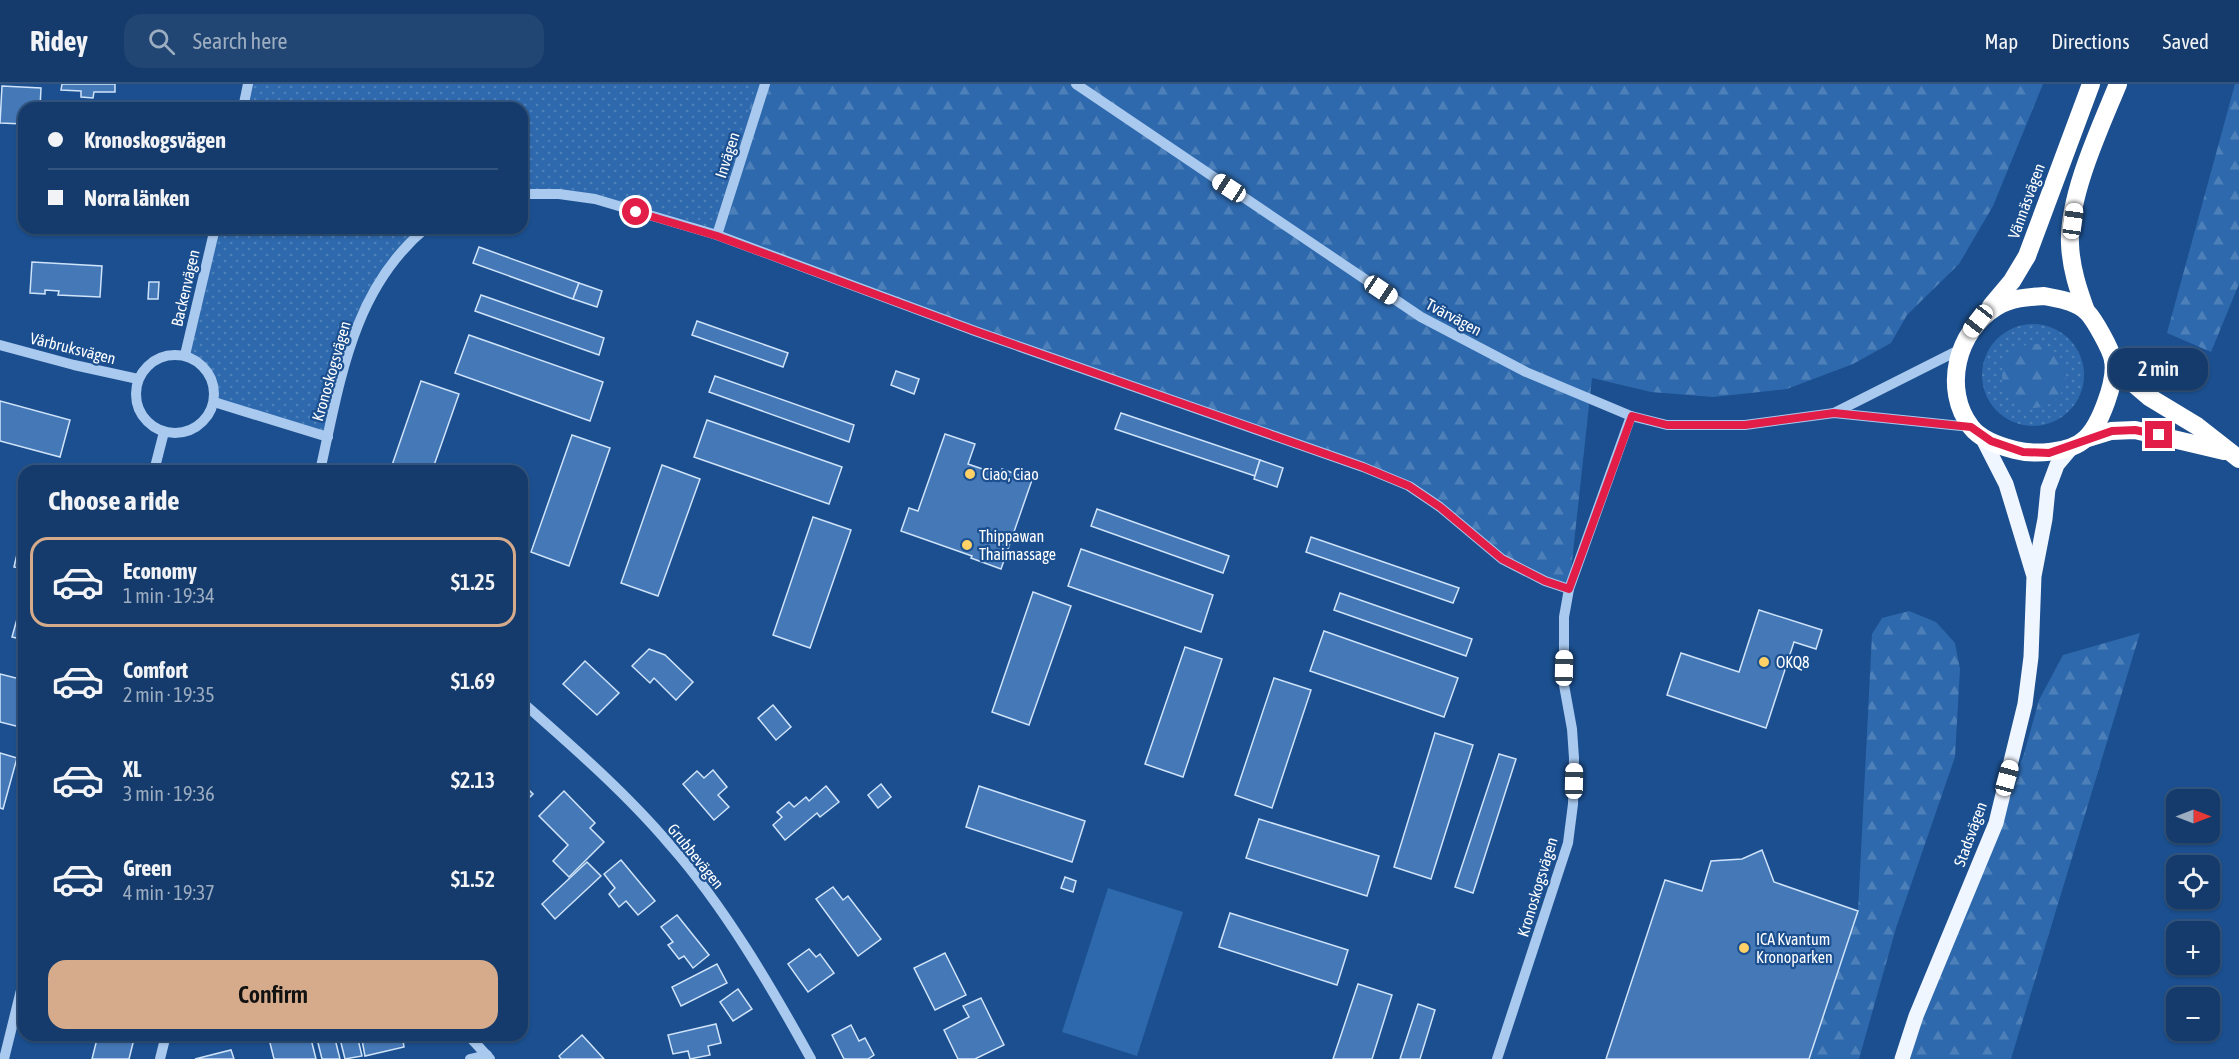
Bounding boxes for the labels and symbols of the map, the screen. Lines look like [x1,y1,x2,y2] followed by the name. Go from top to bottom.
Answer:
[711,130,744,181] street label: Invägen
[2004,161,2049,241] street label: Vännäsvägen
[1209,171,1249,205] car
[622,198,649,225] route start
[2062,202,2084,240] car
[167,248,204,328] street label: Backenvägen
[1361,272,1401,308] car
[1423,295,1485,340] street label: Tvärvägen
[1960,301,1996,341] car
[308,319,355,423] street label: Kronoskogsvägen
[28,329,118,368] street label: Vårbruksvägen
[2110,348,2208,390] callout: 2 min
[2145,421,2172,448] route end
[982,465,1039,483] place label: Ciao, Ciao
[963,467,977,481] marker: Ciao, Ciao
[979,527,1056,564] place label: Thippawan Thaimassage
[960,538,974,552] marker: Thippawan Thaimassage
[1555,650,1573,686] car
[1776,653,1810,671] place label: OKQ8
[1757,655,1771,669] marker: OKQ8
[1994,758,2020,798] car
[1565,763,1583,799] car
[2166,789,2220,843] north arrow
[1950,799,1991,869] street label: Stadsvägen
[663,820,728,893] street label: Grubbevägen
[1513,835,1562,939] street label: Kronoskogsvägen
[1756,930,1833,967] place label: ICA Kvantum Kronoparken
[1737,941,1751,955] marker: ICA Kvantum Kronoparken

